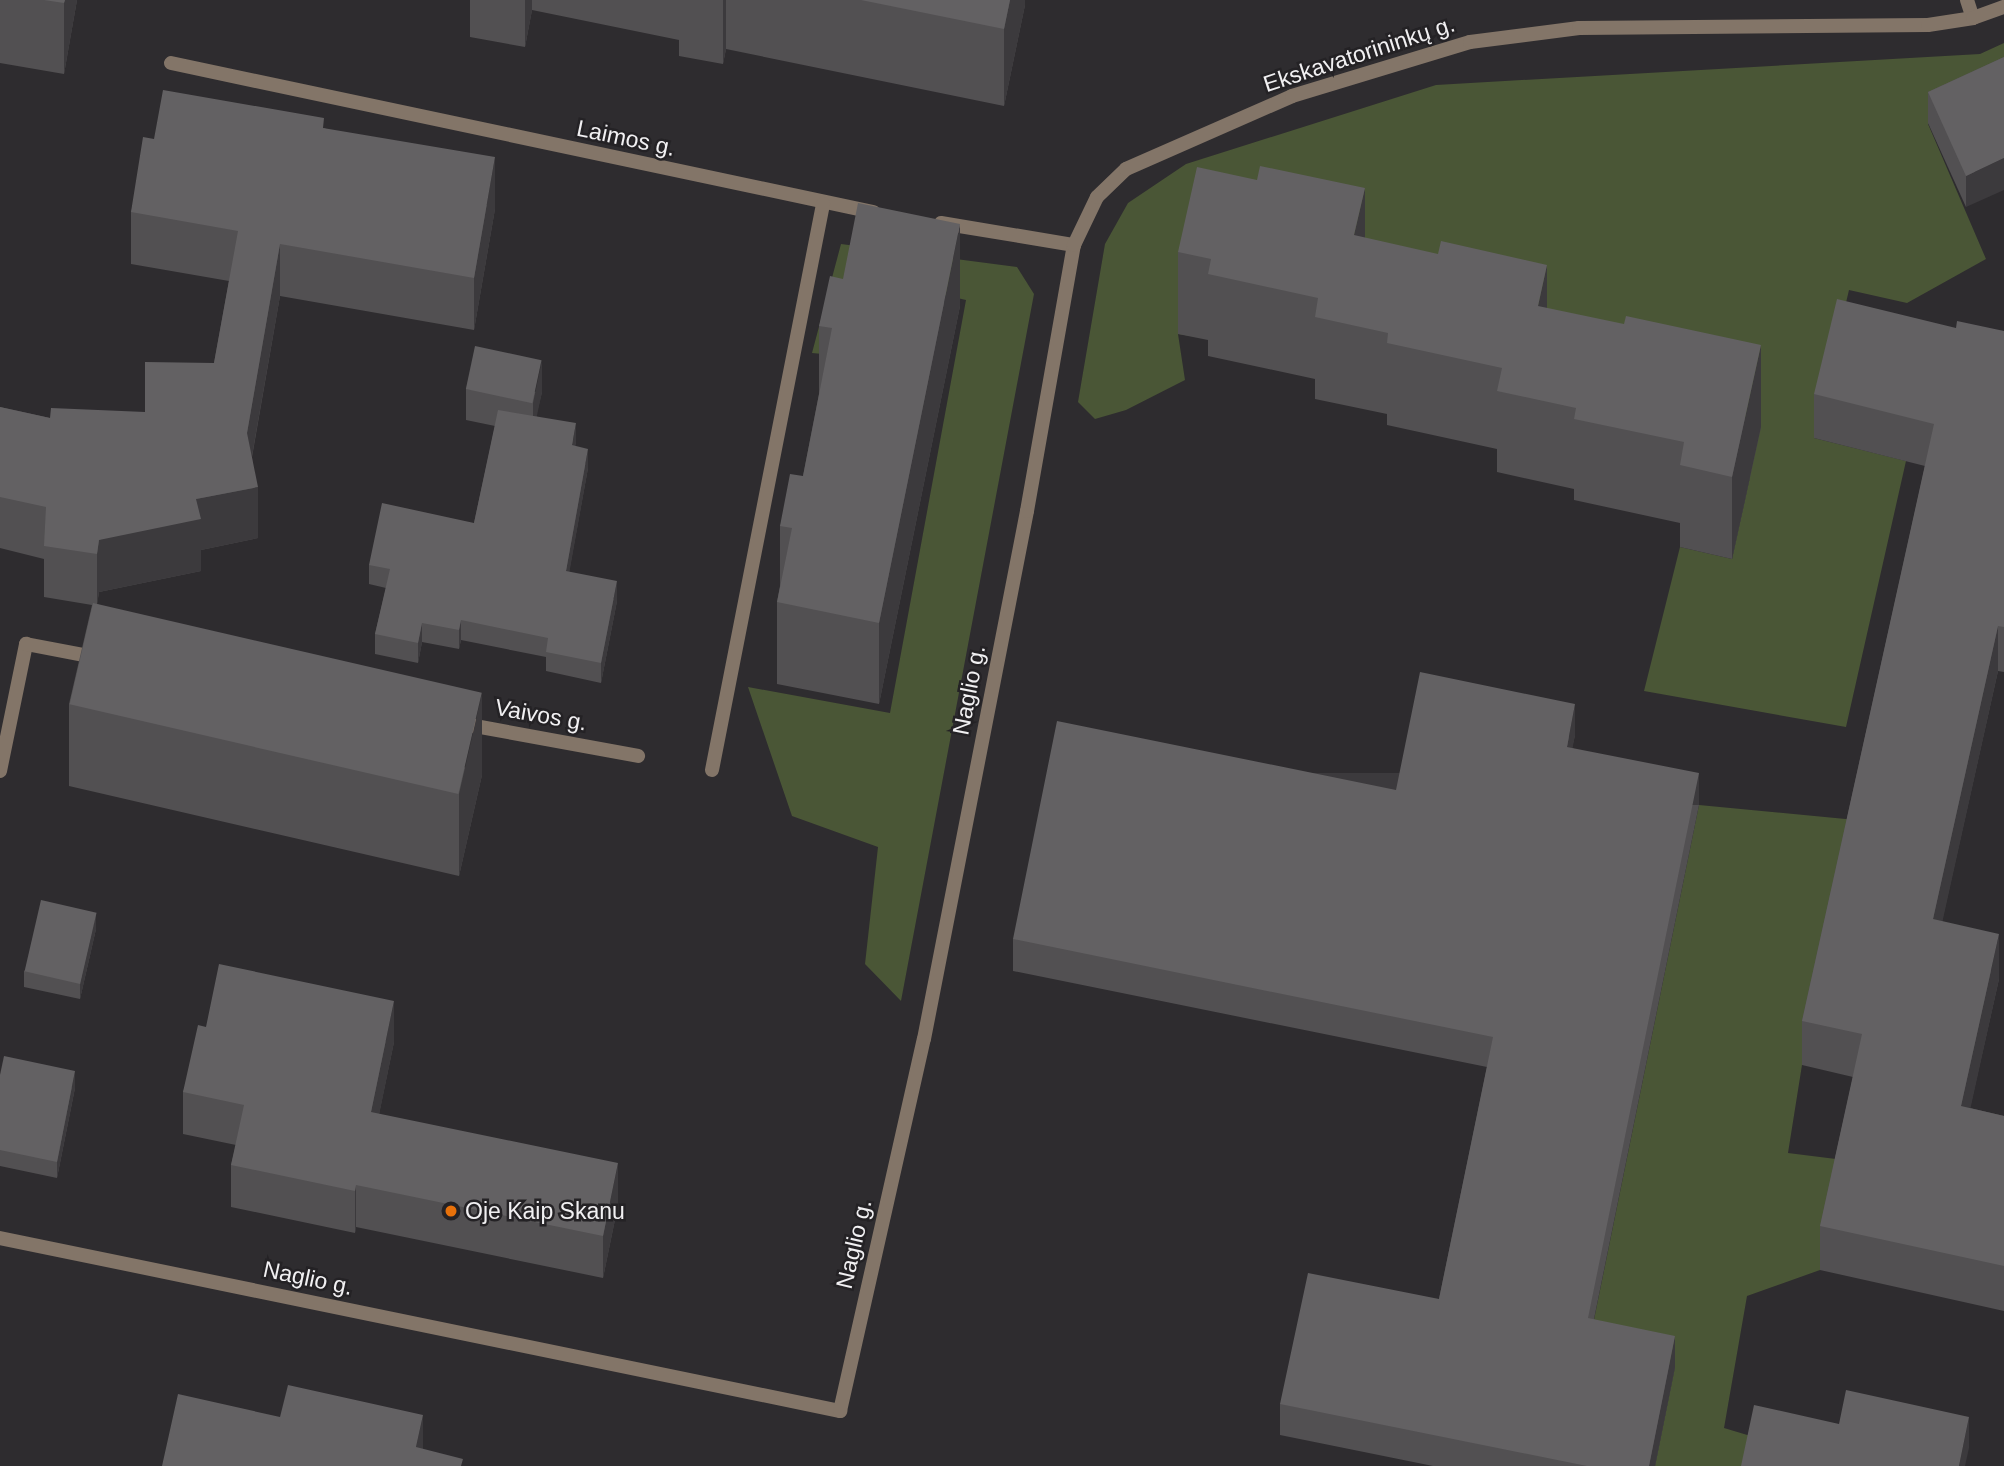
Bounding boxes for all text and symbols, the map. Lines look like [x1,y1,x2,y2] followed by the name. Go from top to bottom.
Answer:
[1260,10,1458,98] street label: Ekskavatorininkų g.
[574,114,678,162] street label: Laimos g.
[947,643,991,737] street label: Naglio g.
[493,693,589,737] street label: Vaivos g.
[465,1197,625,1225] place label: Oje Kaip Skanu
[830,1197,878,1291] street label: Naglio g.
[443,1203,459,1219] marker: Oje Kaip Skanu
[261,1255,355,1301] street label: Naglio g.

